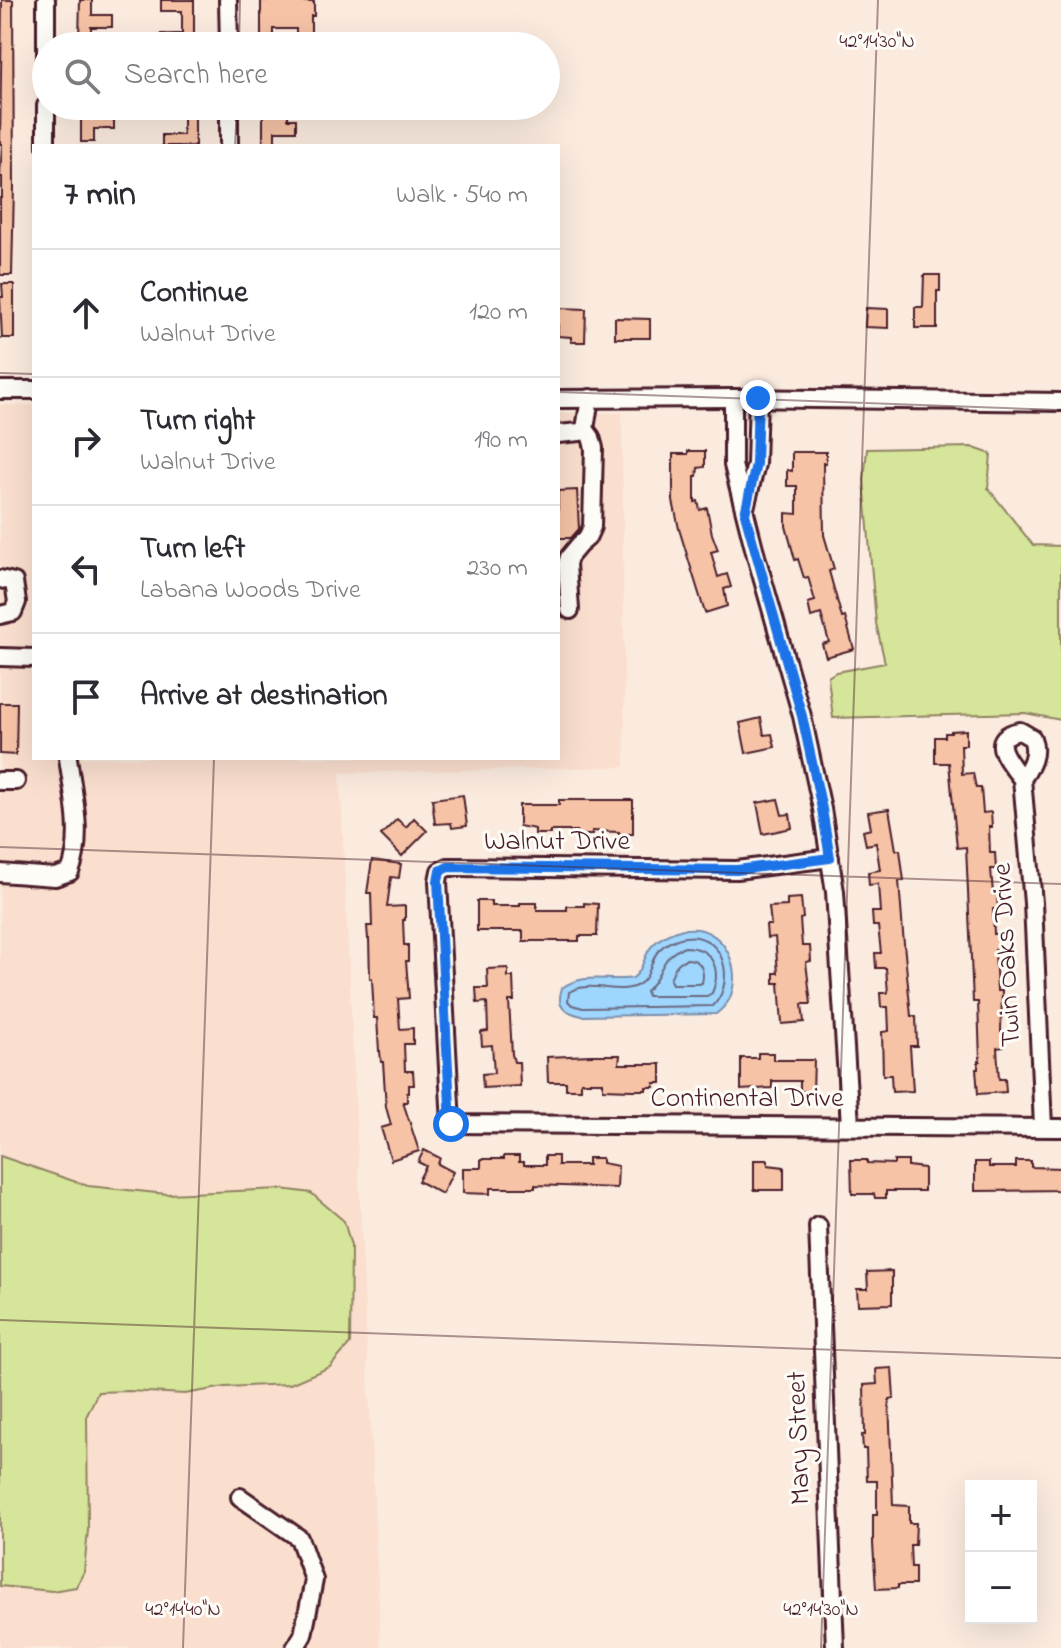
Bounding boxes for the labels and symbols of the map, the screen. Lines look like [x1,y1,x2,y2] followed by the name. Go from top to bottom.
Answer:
[839,28,915,57] text: 42°14'30"N
[740,380,776,416] route end
[484,822,631,863] street label: Walnut Drive
[983,862,1033,1048] street label: Twin Oaks Drive
[650,1079,844,1120] street label: Continental Drive
[433,1106,469,1142] route start
[777,1370,823,1506] street label: Mary Street
[145,1596,221,1625] text: 42°14'40"N
[783,1596,859,1625] text: 42°14'30"N

